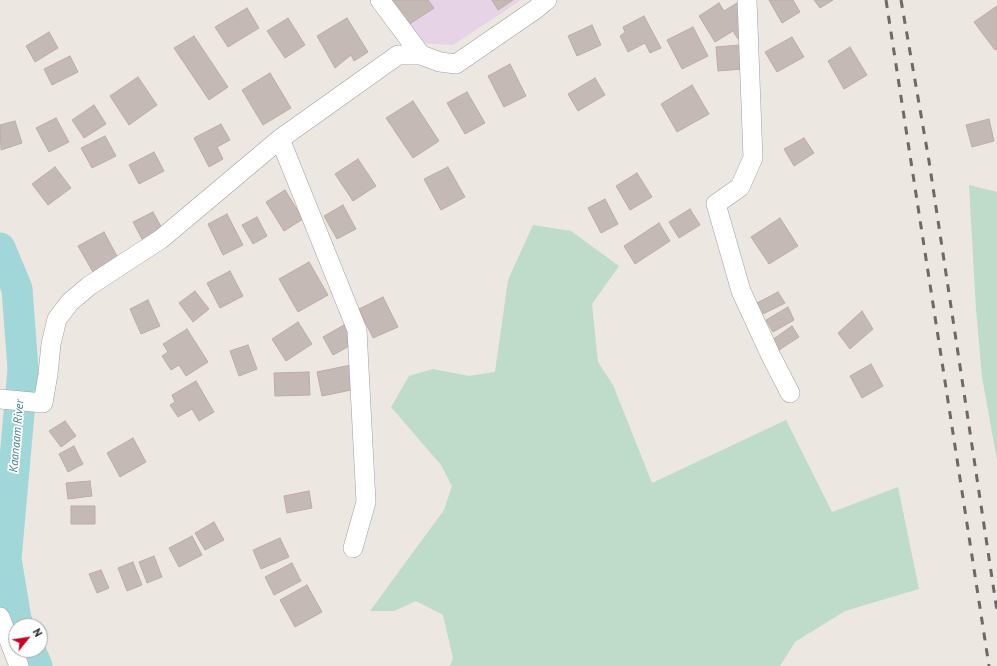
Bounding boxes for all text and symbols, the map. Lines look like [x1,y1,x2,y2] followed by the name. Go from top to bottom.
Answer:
[7,399,27,473] water label: Kaanaam River
[8,618,48,658] north arrow
[30,626,45,639] text: N

